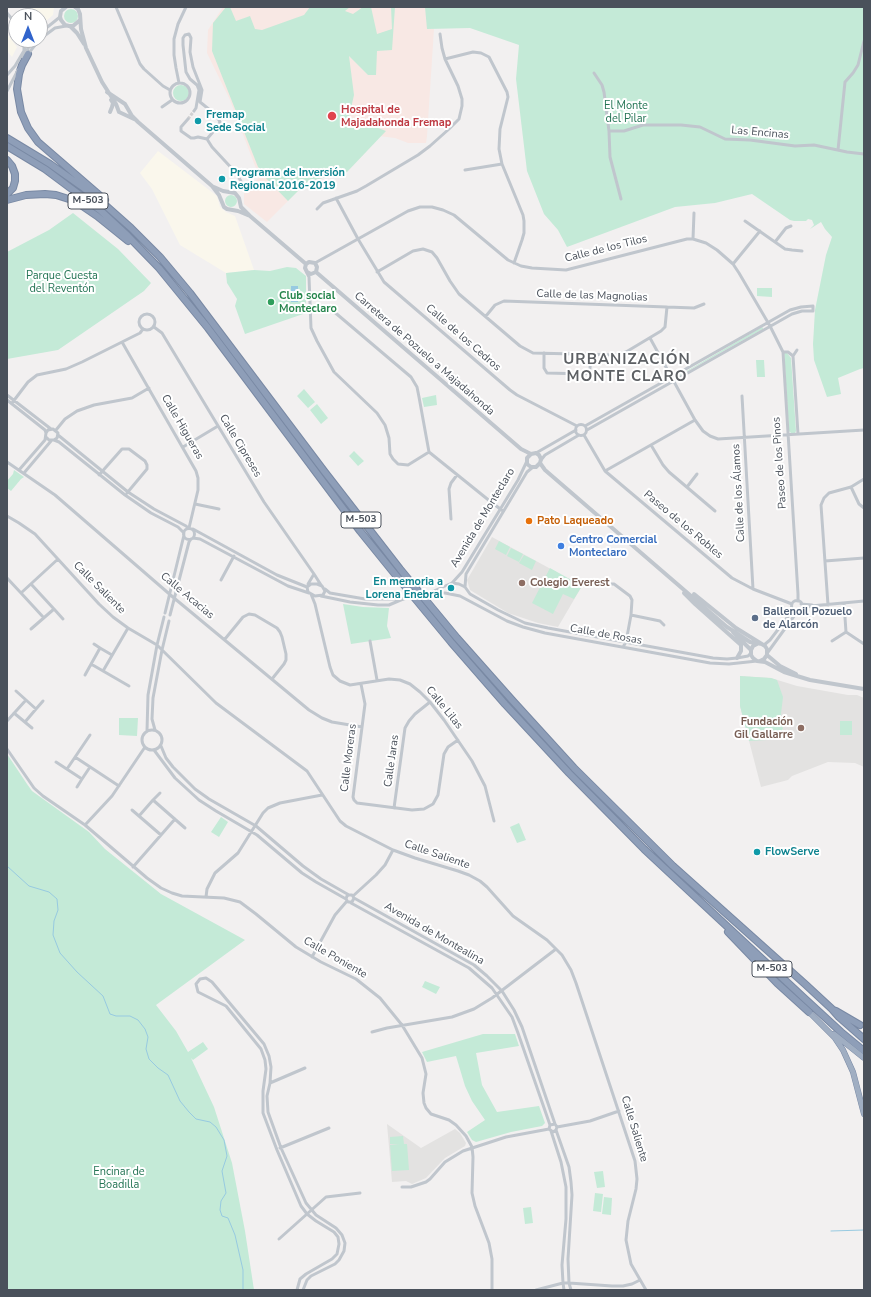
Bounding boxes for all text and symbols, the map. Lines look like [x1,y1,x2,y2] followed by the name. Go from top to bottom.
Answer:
[8,8,48,48] north arrow
[24,9,32,24] text: N
[604,99,648,125] park label: El Monte del Pilar
[341,103,451,129] place label: Hospital de Majadahonda Fremap
[206,108,265,134] place label: Fremap Sede Social
[326,110,338,122] marker: Hospital de Majadahonda Fremap
[193,116,203,126] marker: Fremap Sede Social
[731,124,789,142] street label: Las Encinas
[230,166,345,192] place label: Programa de Inversión Regional 2016-2019
[217,174,227,184] marker: Programa de Inversión Regional 2016-2019
[68,193,108,209] road number: M-503
[563,232,649,266] street label: Calle de los Tilos
[26,269,98,295] park label: Parque Cuesta del Reventón
[536,287,648,305] street label: Calle de las Magnolias
[279,289,337,315] place label: Club social Monteclaro
[351,290,497,418] street label: Carretera de Pozuelo a Majadahonda
[266,297,276,307] marker: Club social Monteclaro
[423,302,503,374] street label: Calle de los Cedros
[563,351,691,386] district label: URBANIZACIÓN MONTE CLARO
[158,392,206,462] street label: Calle Higueras
[216,412,264,480] street label: Calle Cipreses
[770,416,790,510] street label: Paseo de los Pinos
[730,443,748,543] street label: Calle de los Álamos
[448,466,518,570] street label: Avenida de Monteclaro
[641,488,725,562] street label: Paseo de los Robles
[341,512,381,528] road number: M-503
[537,514,613,528] place label: Pato Laqueado
[524,516,534,526] marker: Pato Laqueado
[569,533,657,559] place label: Centro Comercial Monteclaro
[556,541,566,551] marker: Centro Comercial Monteclaro
[70,559,128,617] street label: Calle Saliente
[158,570,216,622] street label: Calle Acacias
[366,575,443,601] place label: En memoria a Lorena Enebral
[530,576,609,590] place label: Colegio Everest
[517,578,527,588] marker: Colegio Everest
[446,583,456,593] marker: En memoria a Lorena Enebral
[763,605,852,631] place label: Ballenoil Pozuelo de Alarcón
[750,613,760,623] marker: Ballenoil Pozuelo de Alarcón
[569,622,643,648] street label: Calle de Rosas
[423,684,465,732] street label: Calle Lilas
[734,715,793,741] place label: Fundación Gil Gallarre
[338,723,360,793] street label: Calle Moreras
[796,723,806,733] marker: Fundación Gil Gallarre
[382,734,402,788] street label: Calle Jaras
[403,838,471,872] street label: Calle Saliente
[765,845,819,859] place label: FlowServe
[752,847,762,857] marker: FlowServe
[382,900,486,968] street label: Avenida de Montealina
[301,934,369,982] street label: Calle Poniente
[752,961,792,977] road number: M-503
[618,1094,650,1164] street label: Calle Saliente
[93,1165,145,1191] park label: Encinar de Boadilla

